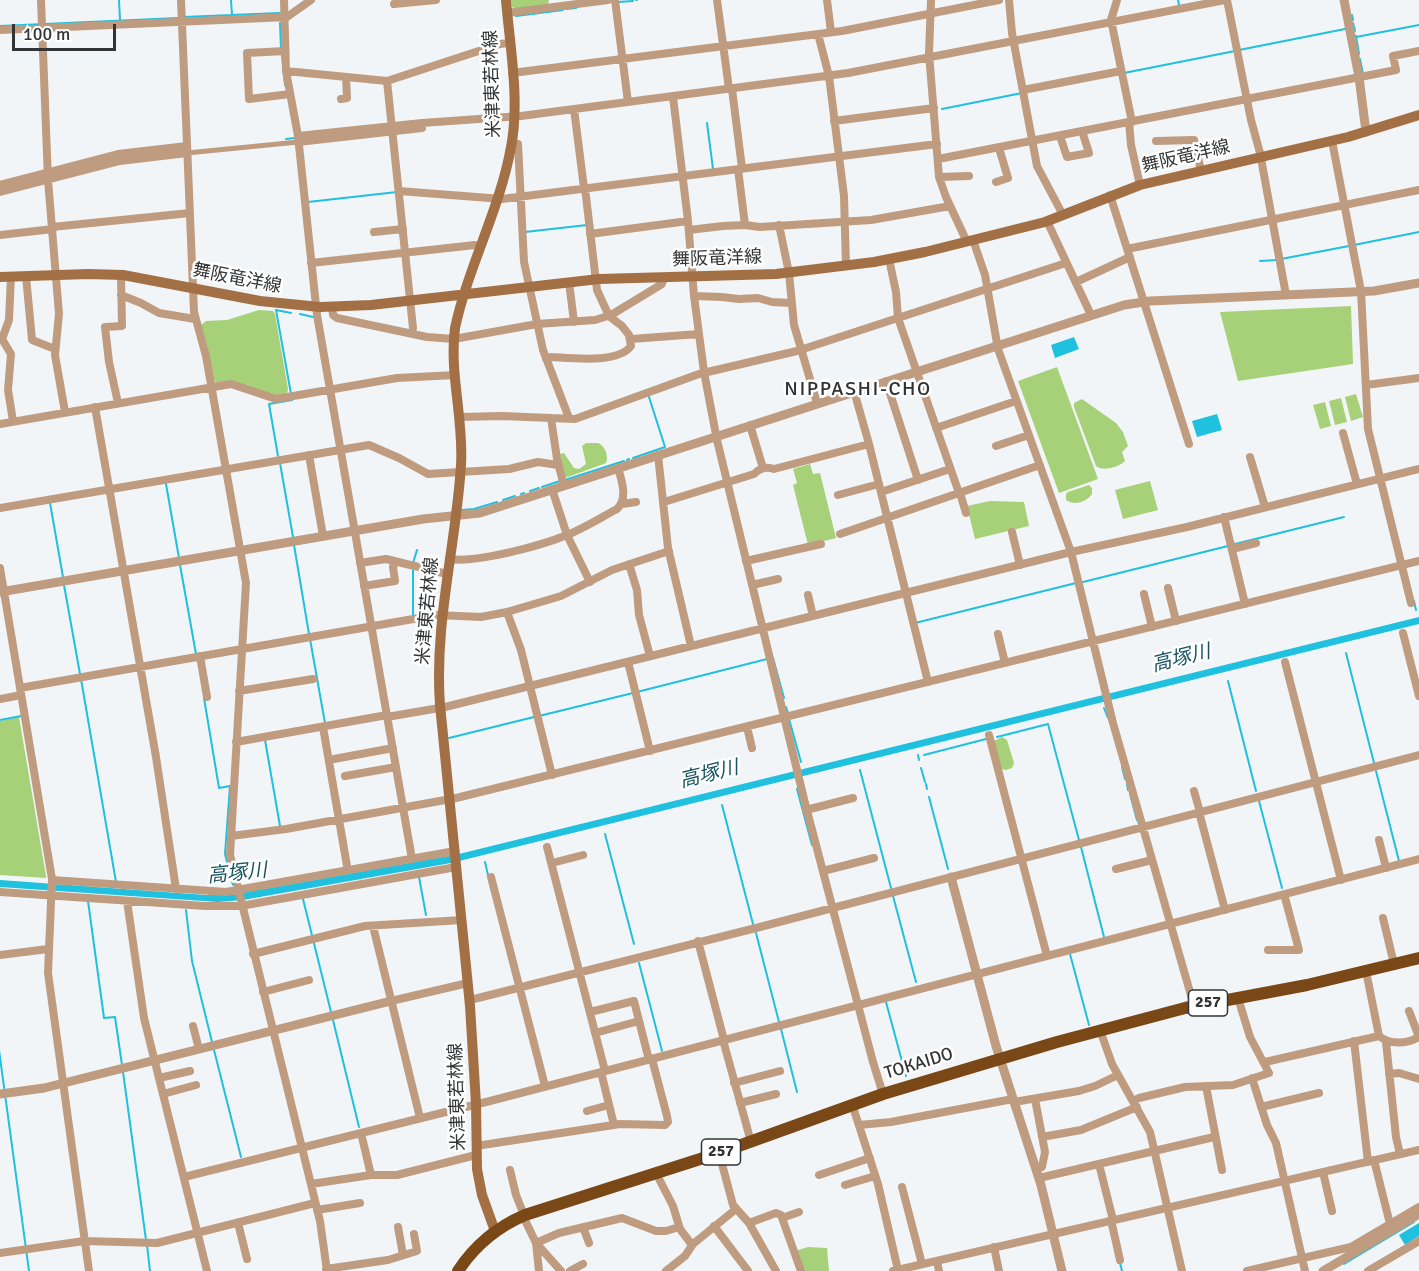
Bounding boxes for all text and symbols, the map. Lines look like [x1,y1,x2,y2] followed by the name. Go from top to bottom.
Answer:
[15,12,118,50] scale bar
[23,23,70,45] text: 100 m
[480,30,506,138] street label: 米津東若林線
[1140,136,1232,178] street label: 舞阪竜洋線
[672,247,762,271] street label: 舞阪竜洋線
[191,260,283,298] street label: 舞阪竜洋線
[784,378,932,402] district label: NIPPASHI-CHO
[413,556,443,666] street label: 米津東若林線
[1149,640,1213,678] water label: 高塚川
[677,756,741,794] water label: 高塚川
[206,859,268,889] water label: 高塚川
[1188,990,1228,1016] road number: 257
[445,1043,471,1151] street label: 米津東若林線
[882,1043,956,1085] street label: TOKAIDO
[702,1139,740,1165] road number: 257

